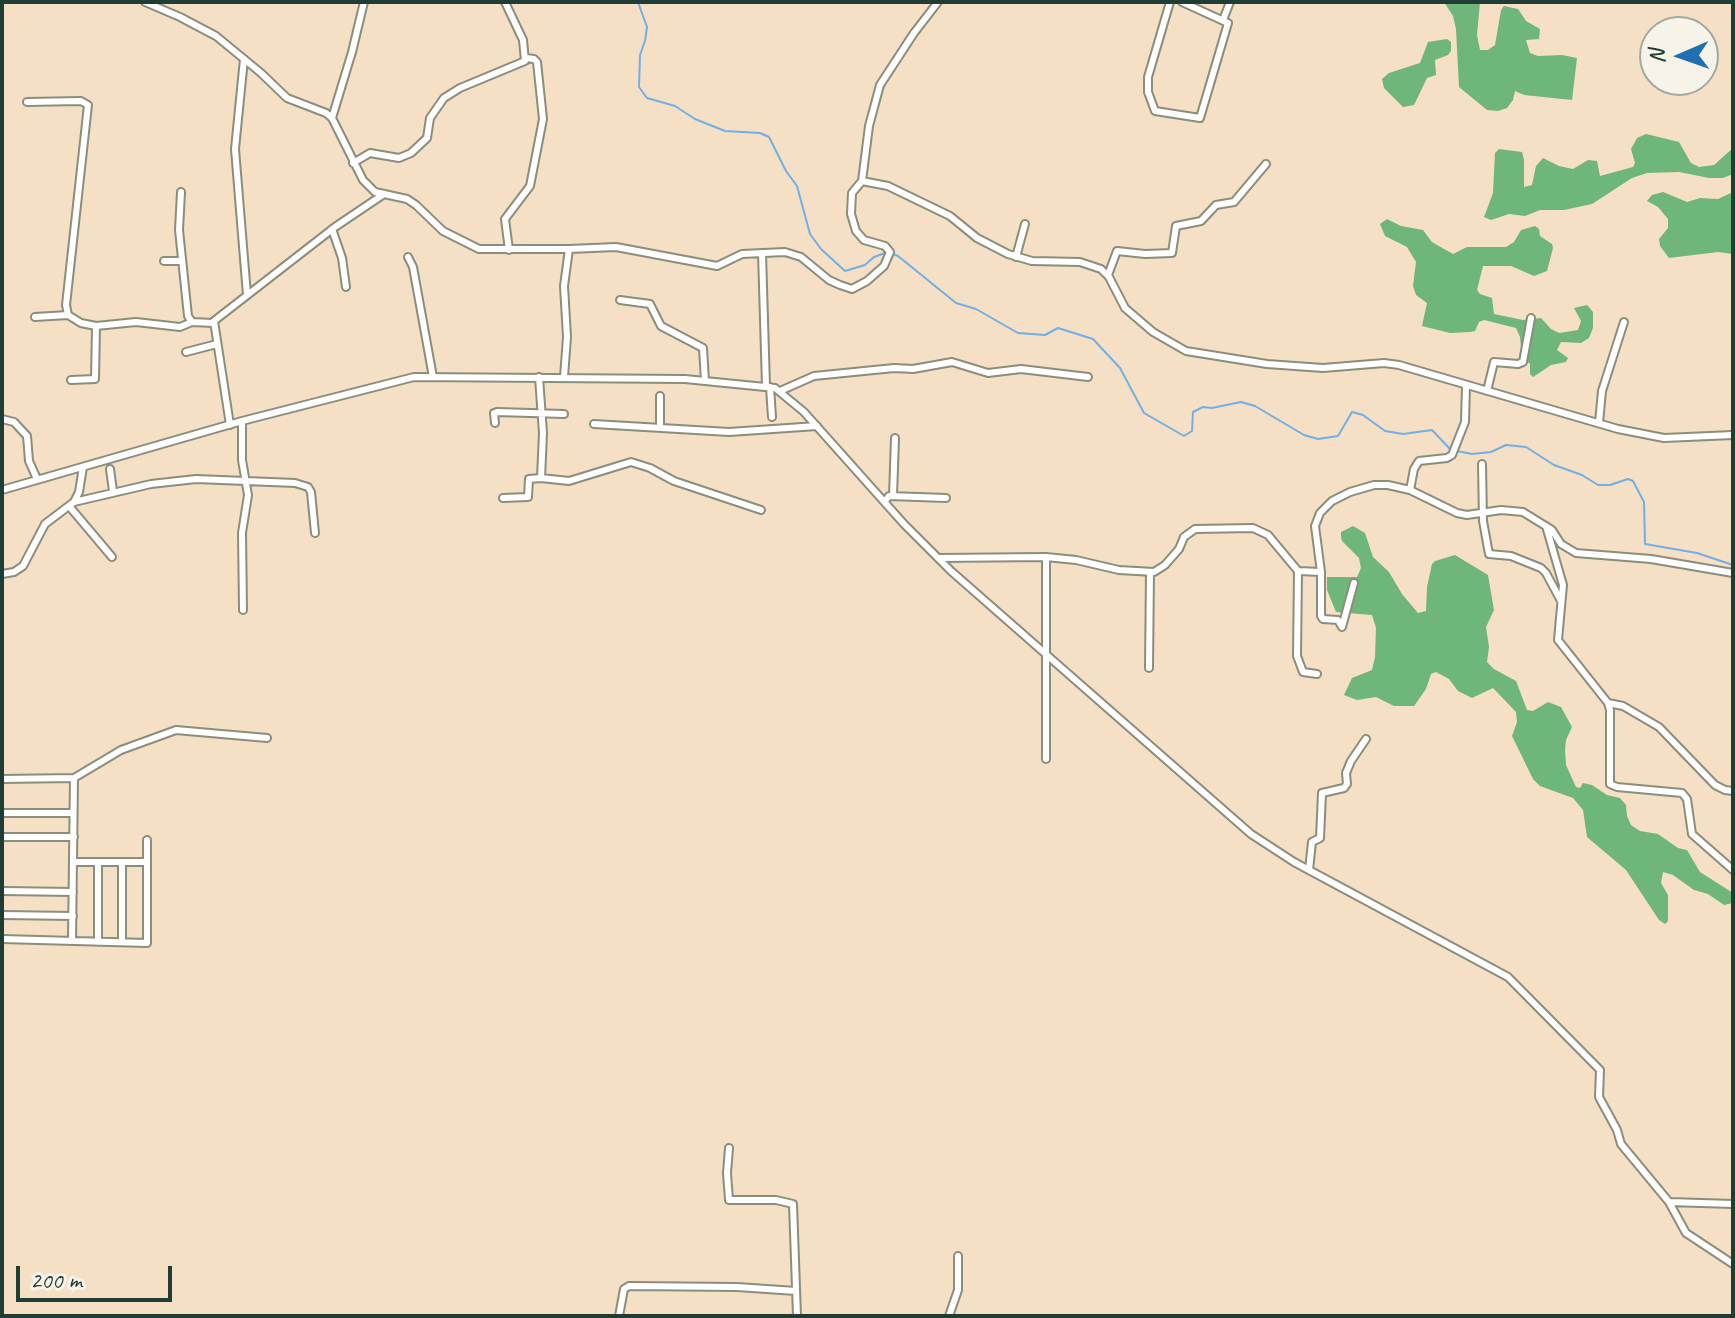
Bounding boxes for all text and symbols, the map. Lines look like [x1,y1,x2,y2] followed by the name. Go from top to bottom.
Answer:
[1639,16,1719,96] north arrow
[1643,49,1671,64] text: N
[20,1250,176,1300] scale bar
[30,1265,82,1295] text: 200 m

